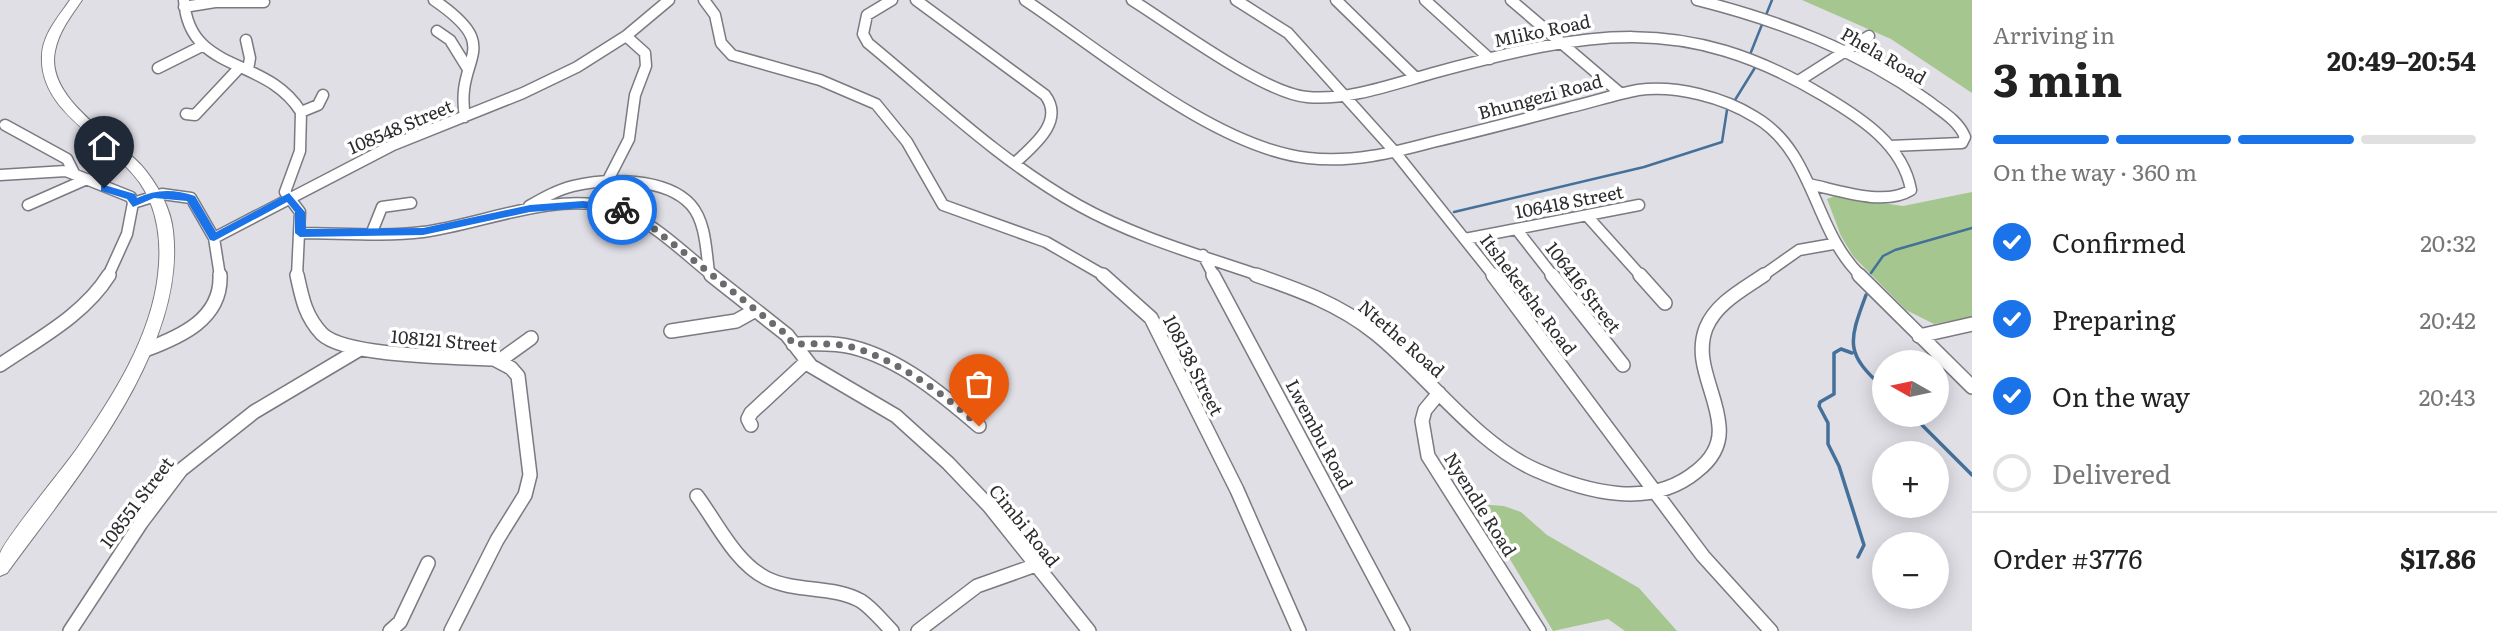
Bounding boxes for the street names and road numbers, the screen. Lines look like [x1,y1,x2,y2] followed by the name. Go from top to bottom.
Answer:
[1491,7,1593,53] street label: Mliko Road
[1836,20,1932,90] street label: Phela Road
[1475,66,1605,126] street label: Bhungezi Road
[343,91,457,160] street label: 108548 Street
[1513,177,1626,225] street label: 106418 Street
[1474,227,1584,361] street label: Itsheketshe Road
[1540,236,1629,339] street label: 106416 Street
[1353,293,1451,383] street label: Ntethe Road
[1157,310,1231,421] street label: 108138 Street
[390,322,499,358] street label: 108121 Street
[1280,374,1360,494] street label: Lwembu Road
[1438,447,1524,561] street label: Nyendle Road
[93,450,180,553] street label: 108551 Street
[983,478,1067,572] street label: Cimbi Road

